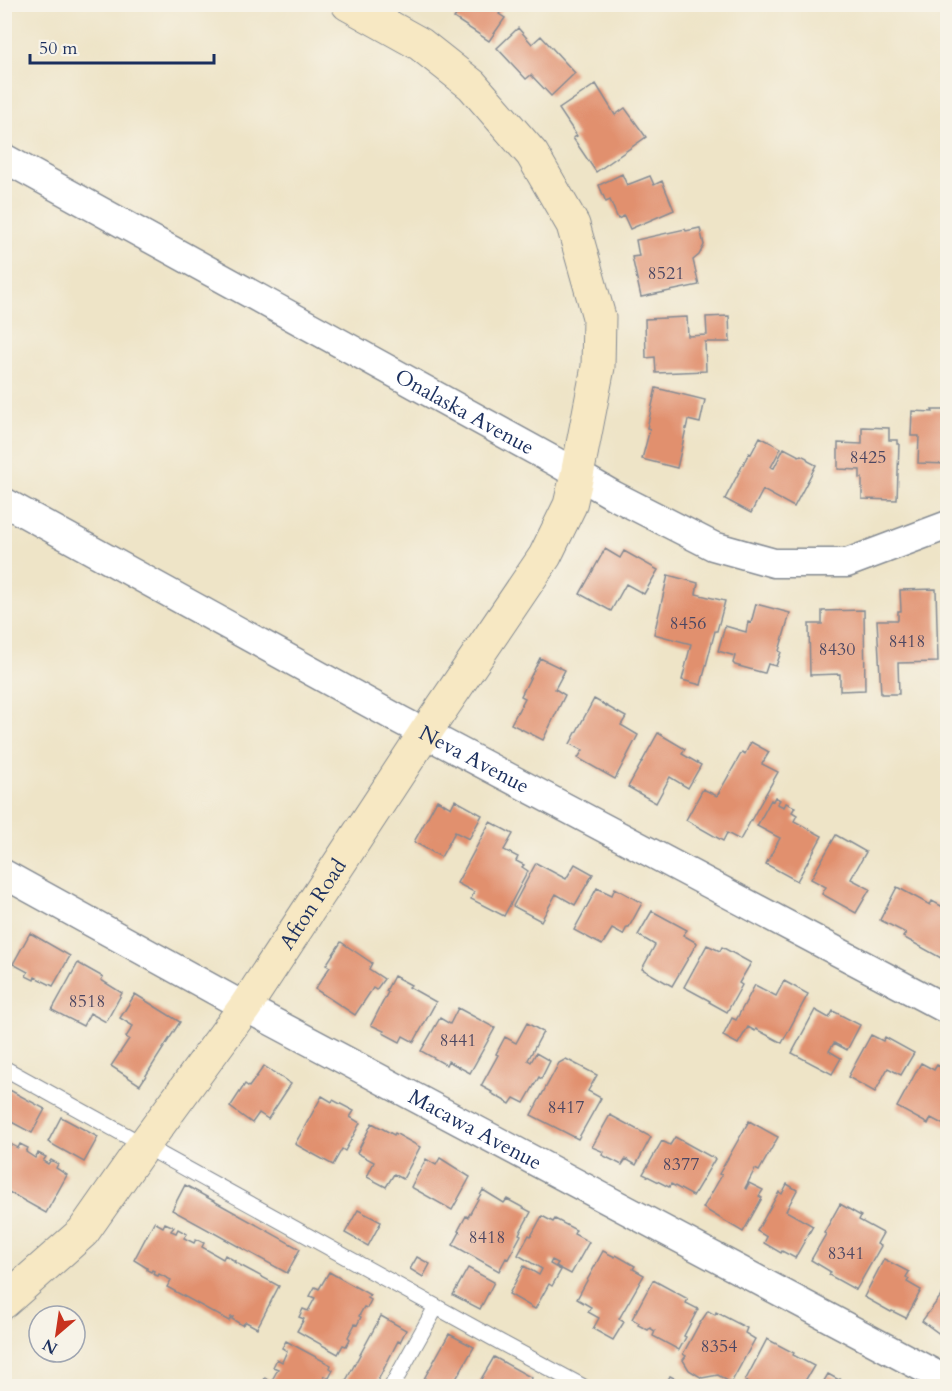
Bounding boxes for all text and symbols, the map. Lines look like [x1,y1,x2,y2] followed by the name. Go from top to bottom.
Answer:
[30,27,214,65] scale bar
[39,36,78,61] text: 50 m
[648,261,684,286] house number: 8521
[390,362,539,462] street label: Onalaska Avenue
[850,445,886,470] house number: 8425
[670,611,706,636] house number: 8456
[889,629,925,654] house number: 8418
[819,637,855,662] house number: 8430
[414,719,534,801] street label: Neva Avenue
[273,853,353,955] street label: Afton Road
[69,989,105,1014] house number: 8518
[440,1028,476,1053] house number: 8441
[403,1083,547,1177] street label: Macawa Avenue
[548,1095,584,1120] house number: 8417
[663,1152,699,1177] house number: 8377
[469,1225,505,1250] house number: 8418
[828,1241,864,1266] house number: 8341
[27,1304,87,1364] north arrow
[39,1333,62,1359] text: N
[701,1334,737,1359] house number: 8354

